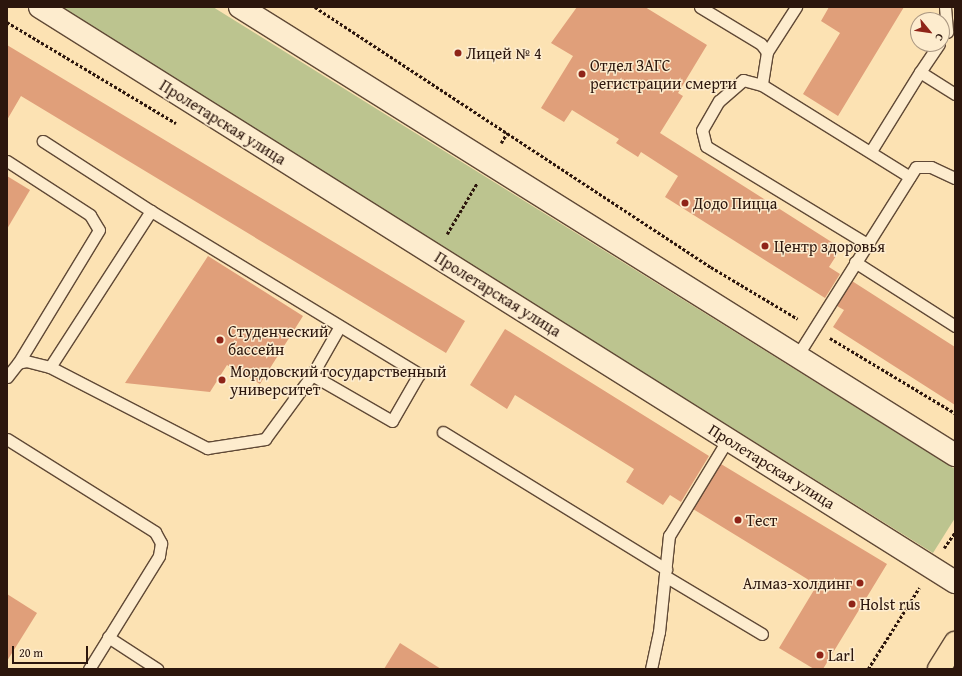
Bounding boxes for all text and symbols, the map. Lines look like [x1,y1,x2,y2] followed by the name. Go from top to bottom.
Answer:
[910,12,950,52] north arrow
[931,31,948,44] text: С
[466,43,542,63] place label: Лицей № 4
[453,48,463,58] marker: Лицей № 4
[590,55,737,93] place label: Отдел ЗАГС регистрации смерти
[577,69,587,79] marker: Отдел ЗАГС регистрации смерти
[156,75,290,169] street label: Пролетарская улица
[693,193,777,213] place label: Додо Пицца
[680,198,690,208] marker: Додо Пицца
[774,236,885,256] place label: Центр здоровья
[759,240,771,252] marker: Центр здоровья
[431,247,565,341] street label: Пролетарская улица
[228,321,329,359] place label: Студенческий бассейн
[215,335,225,345] marker: Студенческий бассейн
[230,361,447,399] place label: Мордовский государственный университет
[217,375,227,385] marker: Мордовский государственный университет
[705,419,839,513] street label: Пролетарская улица
[746,510,777,530] place label: Тест
[733,515,743,525] marker: Тест
[743,573,852,593] place label: Алмаз-холдинг
[855,578,865,588] marker: Алмаз-холдинг
[860,594,920,614] place label: Holst rus
[847,599,857,609] marker: Holst rus
[14,638,90,664] scale bar
[19,644,43,661] text: 20 m
[828,645,854,665] place label: Larl
[815,650,825,660] marker: Larl

